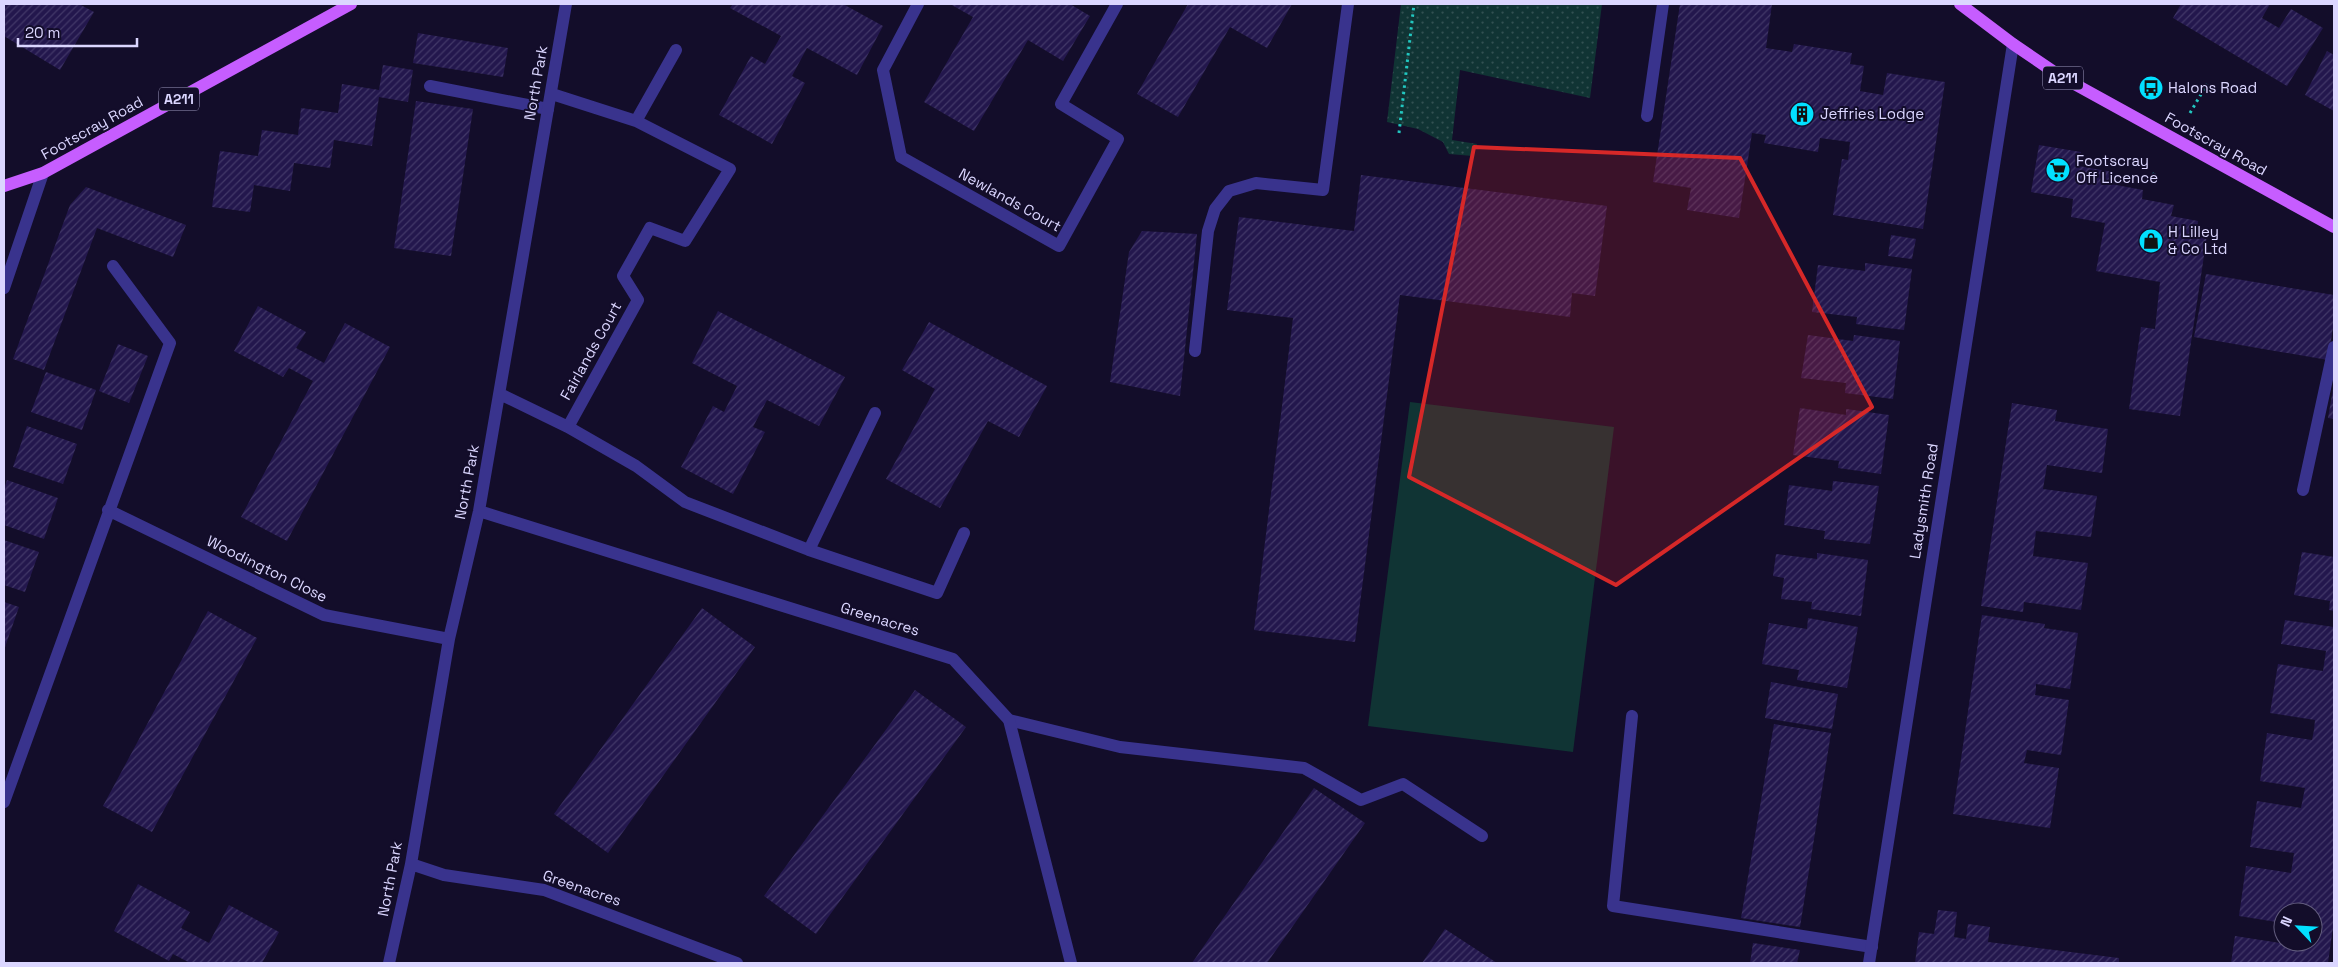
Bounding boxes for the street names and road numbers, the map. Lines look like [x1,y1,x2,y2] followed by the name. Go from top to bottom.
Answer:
[520,44,551,122] street label: North Park
[2043,66,2083,90] road number: A211
[159,88,199,110] road number: A211
[37,92,146,163] street label: Footscray Road
[2162,108,2271,179] street label: Footscray Road
[956,164,1065,236] street label: Newlands Court
[556,298,625,403] street label: Fairlands Court
[1905,442,1942,560] street label: Ladysmith Road
[450,443,483,521] street label: North Park
[204,531,331,606] street label: Woodington Close
[838,597,922,640] street label: Greenacres
[373,840,406,918] street label: North Park
[540,865,624,910] street label: Greenacres

